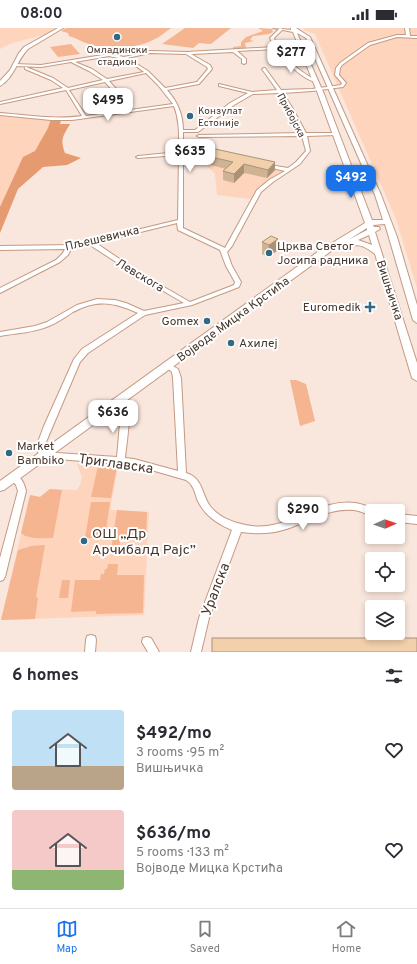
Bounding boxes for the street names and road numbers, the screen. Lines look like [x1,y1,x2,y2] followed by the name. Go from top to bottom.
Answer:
[274,91,308,140] street label: Прибојска
[64,223,141,255] street label: Пљешевичка
[112,255,167,297] street label: Левскога
[372,258,406,322] street label: Вишњичка
[174,274,293,366] street label: Војводе Мицка Крстића
[77,451,154,478] street label: Триглавска
[199,561,234,618] street label: Уралска

